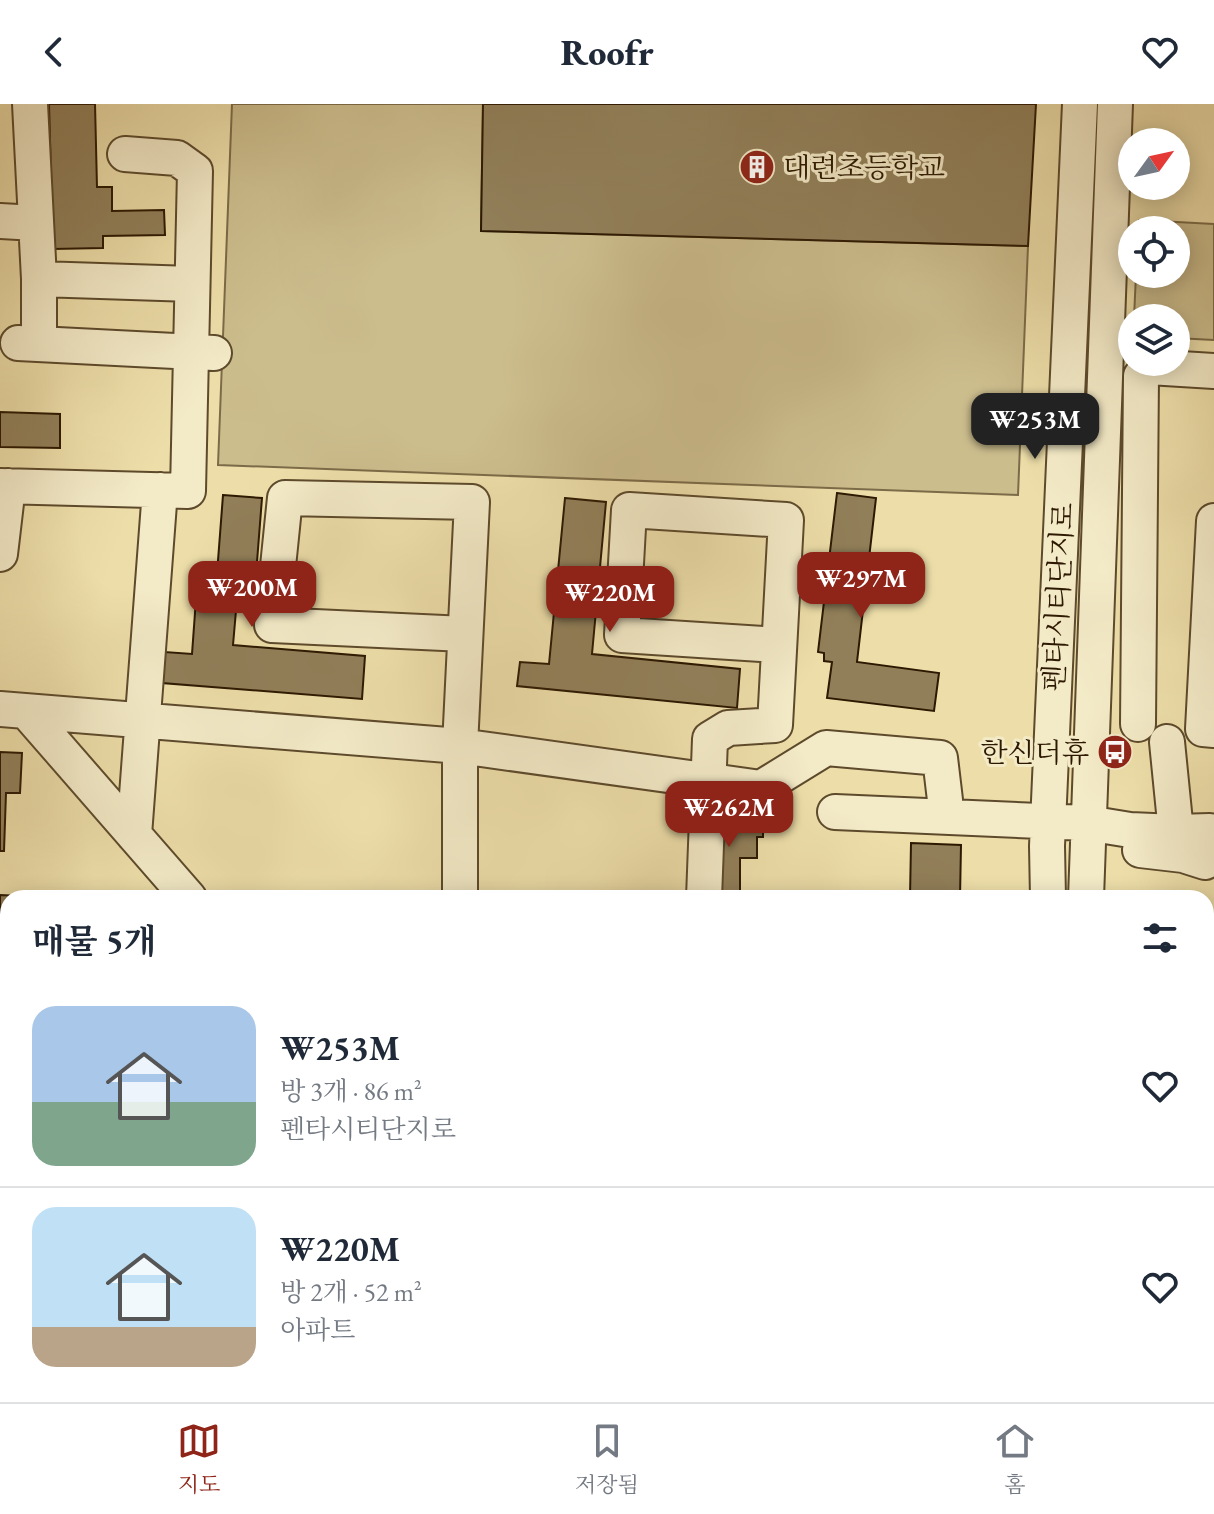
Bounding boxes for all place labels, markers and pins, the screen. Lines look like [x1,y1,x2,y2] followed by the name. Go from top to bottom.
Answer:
[738,148,776,186] building icon: 대련초등학교
[783,149,945,185] place label: 대련초등학교
[979,393,1091,461] pin: ₩253M
[805,552,917,620] pin: ₩297M
[196,561,308,629] pin: ₩200M
[554,566,666,634] pin: ₩220M
[1096,733,1134,771] bus stop icon: 한신더휴
[981,734,1089,770] place label: 한신더휴
[673,781,785,849] pin: ₩262M

